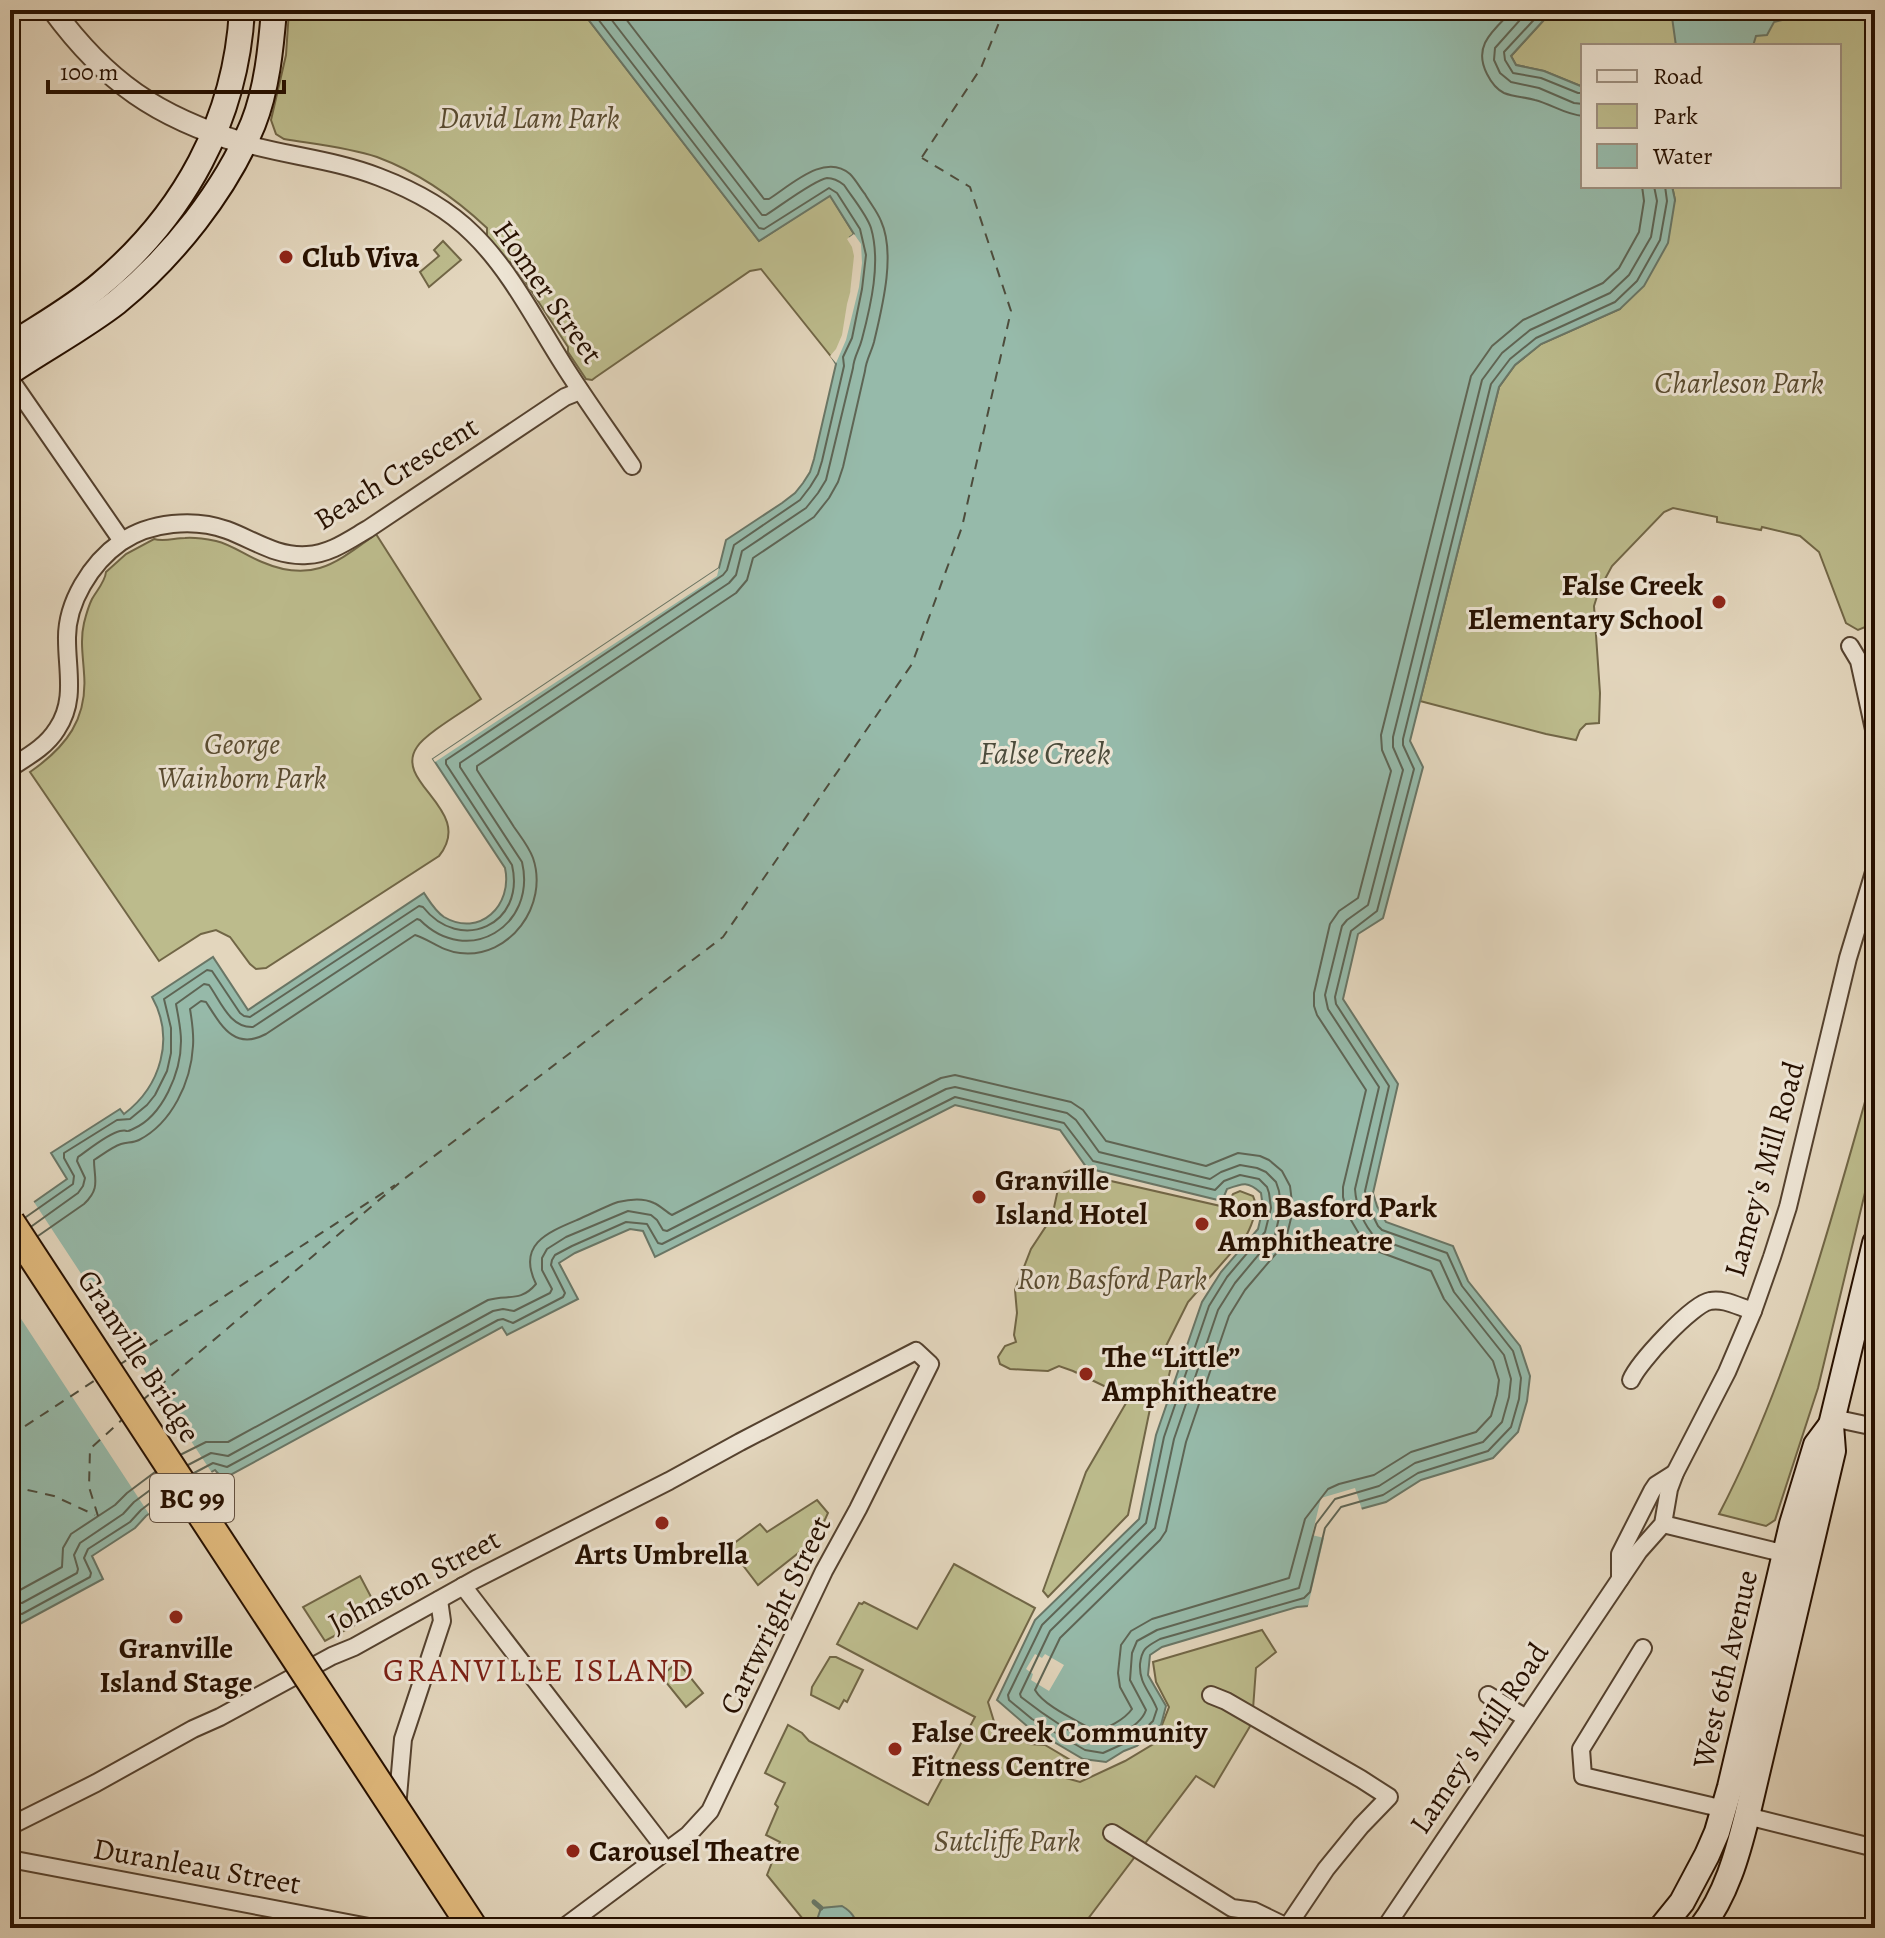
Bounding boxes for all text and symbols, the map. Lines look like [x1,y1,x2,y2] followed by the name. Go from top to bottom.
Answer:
[48,44,284,94] scale bar
[1581,44,1841,188] legend
[60,56,119,88] text: 100 m
[1653,60,1703,92] text: Road
[438,98,620,138] park label: David Lam Park
[1653,100,1698,132] text: Park
[1652,140,1713,172] text: Water
[484,212,612,372] street label: Homer Street
[302,237,420,277] place label: Club Viva
[277,248,295,266] marker: Club Viva
[1654,363,1824,403] park label: Charleson Park
[306,407,486,539] street label: Beach Crescent
[1467,565,1703,639] place label: False Creek Elementary School
[1710,593,1728,611] marker: False Creek Elementary School
[157,724,327,798] park label: George Wainborn Park
[979,731,1111,775] water label: False Creek
[1714,1056,1814,1282] street label: Lamey's Mill Road
[995,1160,1147,1234] place label: Granville Island Hotel
[1217,1187,1437,1261] place label: Ron Basford Park Amphitheatre
[970,1188,988,1206] marker: Granville Island Hotel
[1193,1215,1211,1233] marker: Ron Basford Park Amphitheatre
[1017,1259,1207,1299] park label: Ron Basford Park
[68,1262,210,1450] street label: Granville Bridge
[1101,1337,1277,1411] place label: The “Little” Amphitheatre
[1077,1365,1095,1383] marker: The “Little” Amphitheatre
[150,1474,234,1522] road number: BC 99
[710,1509,840,1721] street label: Cartwright Street
[653,1514,671,1532] marker: Arts Umbrella
[321,1519,507,1643] street label: Johnston Street
[574,1534,749,1574] place label: Arts Umbrella
[1683,1566,1767,1773] street label: West 6th Avenue
[167,1608,185,1626] marker: Granville Island Stage
[99,1628,253,1702] place label: Granville Island Stage
[1400,1634,1558,1841] street label: Lamey's Mill Road
[383,1648,695,1692] district label: GRANVILLE ISLAND
[911,1712,1208,1786] place label: False Creek Community Fitness Centre
[886,1740,904,1758] marker: False Creek Community Fitness Centre
[934,1821,1080,1861] park label: Sutcliffe Park
[90,1828,304,1904] street label: Duranleau Street
[589,1831,800,1871] place label: Carousel Theatre
[564,1842,582,1860] marker: Carousel Theatre

